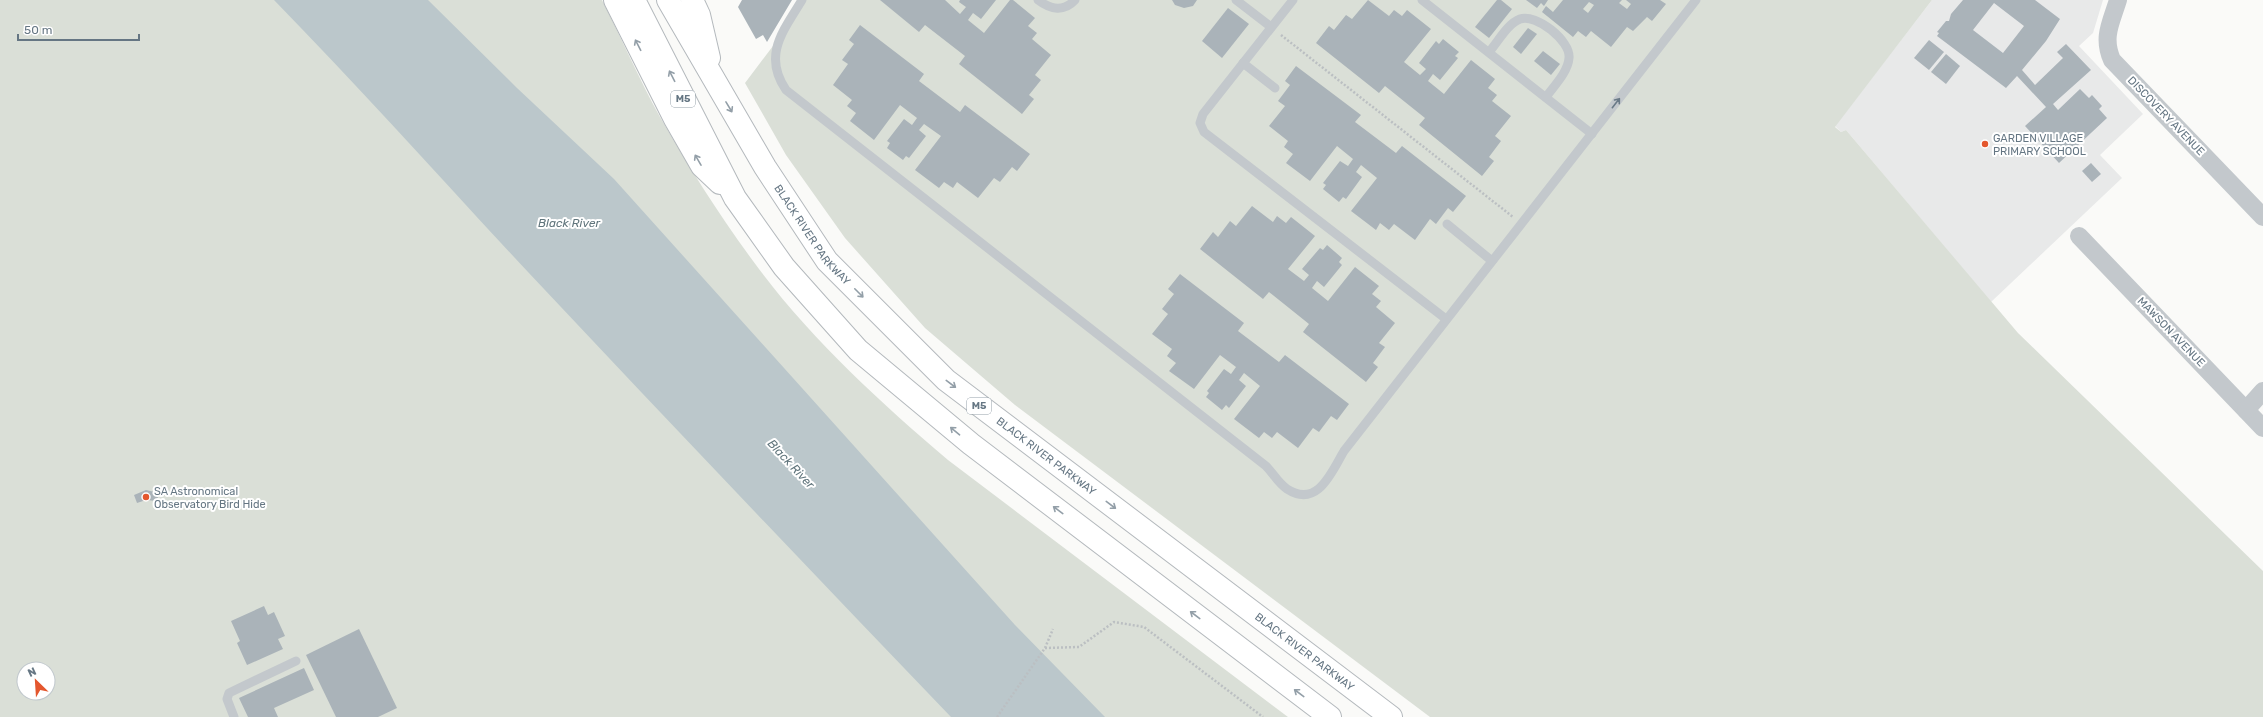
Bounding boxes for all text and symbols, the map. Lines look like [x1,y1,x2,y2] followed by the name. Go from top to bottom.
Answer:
[18,16,139,42] scale bar
[24,23,52,37] text: 50 m
[634,39,641,51] one-way arrow
[668,70,675,82] one-way arrow
[2125,74,2207,158] street label: DISCOVERY AVENUE
[671,91,695,107] road number: M5
[1611,97,1620,108] one-way arrow
[725,101,733,113] one-way arrow
[1993,132,2086,158] place label: GARDEN VILLAGE PRIMARY SCHOOL
[1980,139,1990,149] marker: GARDEN VILLAGE PRIMARY SCHOOL
[694,154,702,166] one-way arrow
[772,182,854,288] street label: BLACK RIVER PARKWAY
[538,216,600,230] water label: Black River
[854,288,864,298] one-way arrow
[2135,295,2208,370] street label: MAWSON AVENUE
[946,380,957,389] one-way arrow
[967,398,991,414] road number: M5
[994,414,1099,498] street label: BLACK RIVER PARKWAY
[950,426,961,435] one-way arrow
[765,436,818,492] water label: Black River
[154,485,266,511] place label: SA Astronomical Observatory Bird Hide
[141,492,151,502] marker: SA Astronomical Observatory Bird Hide
[1105,501,1116,509] one-way arrow
[1053,506,1064,515] one-way arrow
[1190,610,1201,619] one-way arrow
[1252,610,1357,694] street label: BLACK RIVER PARKWAY
[16,661,56,701] north arrow
[26,665,38,680] text: N
[1293,689,1304,698] one-way arrow

